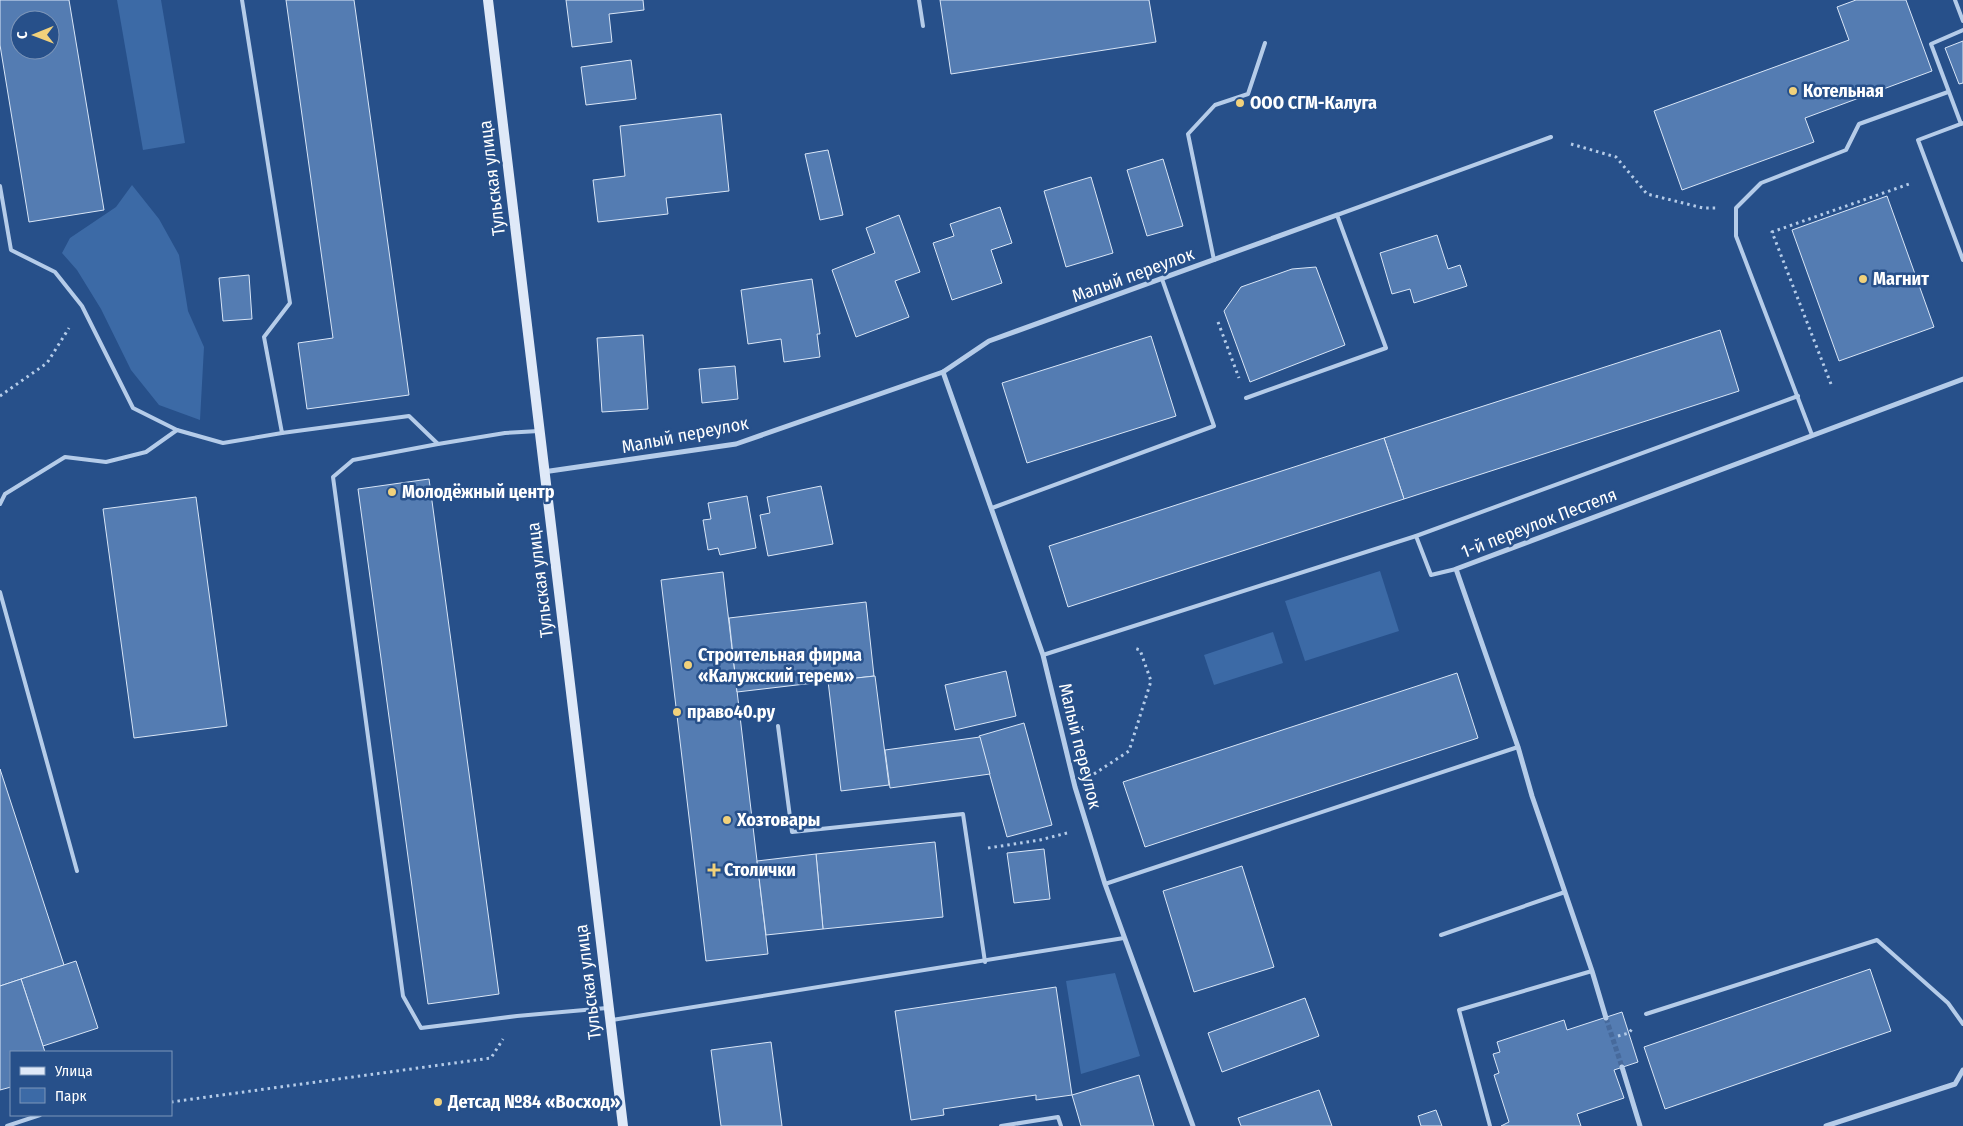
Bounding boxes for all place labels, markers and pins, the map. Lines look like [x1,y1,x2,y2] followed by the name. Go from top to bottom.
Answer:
[1803,80,1884,102] place label: Котельная
[1787,85,1799,97] marker: Котельная
[1250,92,1377,114] place label: ООО СГМ-Калуга
[1234,97,1246,109] marker: ООО СГМ-Калуга
[1873,268,1929,290] place label: Магнит
[1857,273,1869,285] marker: Магнит
[402,481,555,503] place label: Молодёжный центр
[386,486,398,498] marker: Молодёжный центр
[698,644,862,687] place label: Строительная фирма «Калужский терем»
[682,659,694,671] marker: Строительная фирма «Калужский терем»
[687,701,775,723] place label: право40.ру
[671,706,683,718] marker: право40.ру
[736,809,820,831] place label: Хозтовары
[721,814,733,826] marker: Хозтовары
[724,859,796,881] place label: Столички
[708,864,720,876] marker: Столички
[447,1091,620,1113] place label: Детсад №84 «Восход»
[432,1096,444,1108] marker: Детсад №84 «Восход»

